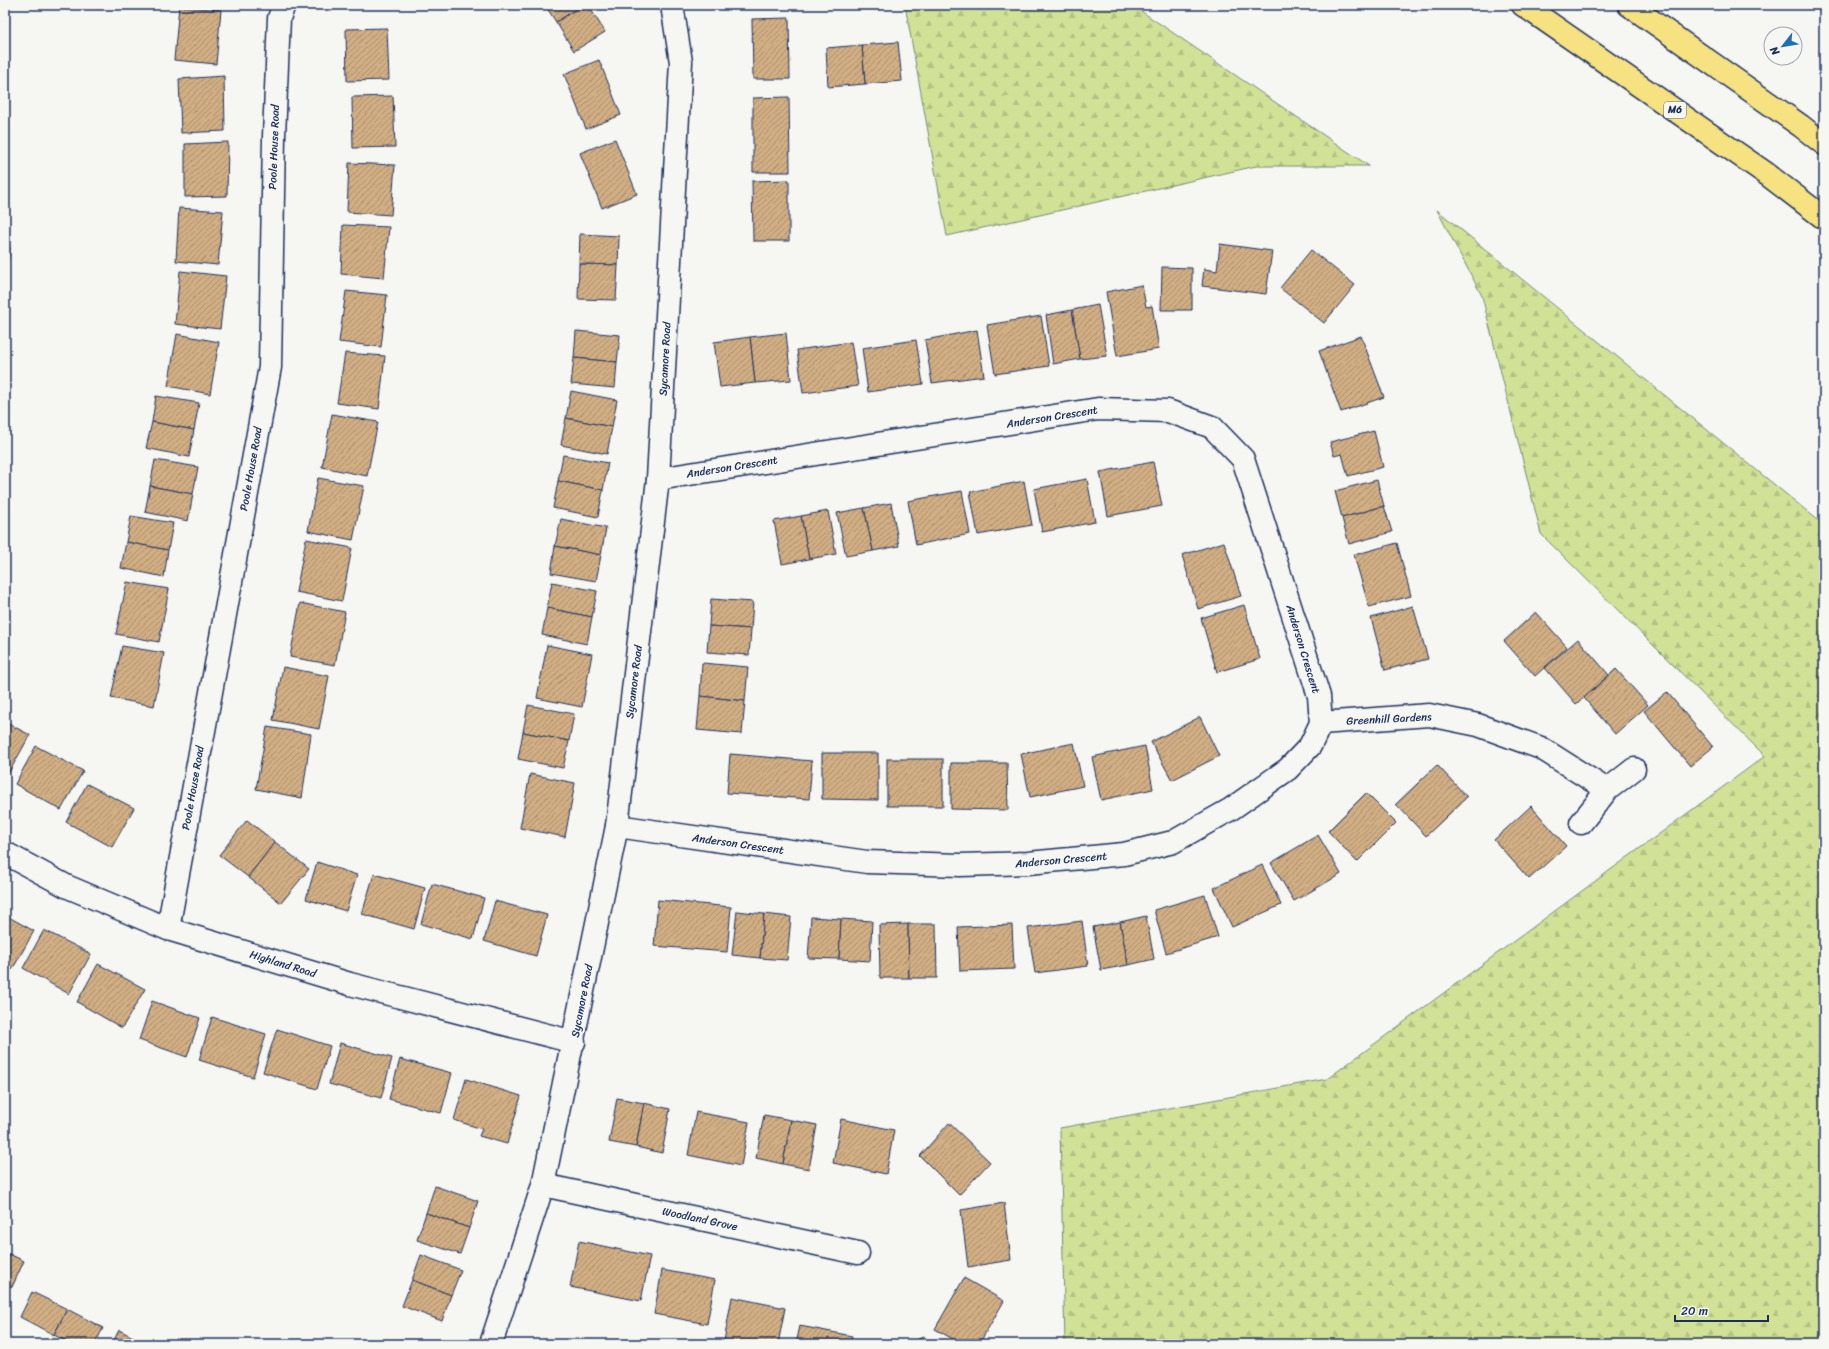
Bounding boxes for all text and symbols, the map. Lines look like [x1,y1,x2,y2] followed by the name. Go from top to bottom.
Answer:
[1763,26,1803,66] north arrow
[1765,42,1785,60] text: N
[1664,102,1686,118] road number: M6
[263,103,285,190] street label: Poole House Road
[654,320,676,396] street label: Sycamore Road
[1004,400,1099,434] street label: Anderson Crescent
[234,424,268,513] street label: Poole House Road
[684,450,779,484] street label: Anderson Crescent
[1280,601,1326,696] street label: Anderson Crescent
[620,643,648,720] street label: Sycamore Road
[1346,707,1433,731] street label: Greenhill Gardens
[176,743,210,832] street label: Poole House Road
[690,828,785,860] street label: Anderson Crescent
[1013,847,1108,874] street label: Anderson Crescent
[247,945,320,983] street label: Highland Road
[566,962,599,1039] street label: Sycamore Road
[661,1202,740,1236] street label: Woodland Grove
[1675,1297,1768,1323] scale bar
[1681,1300,1708,1322] text: 20 m

